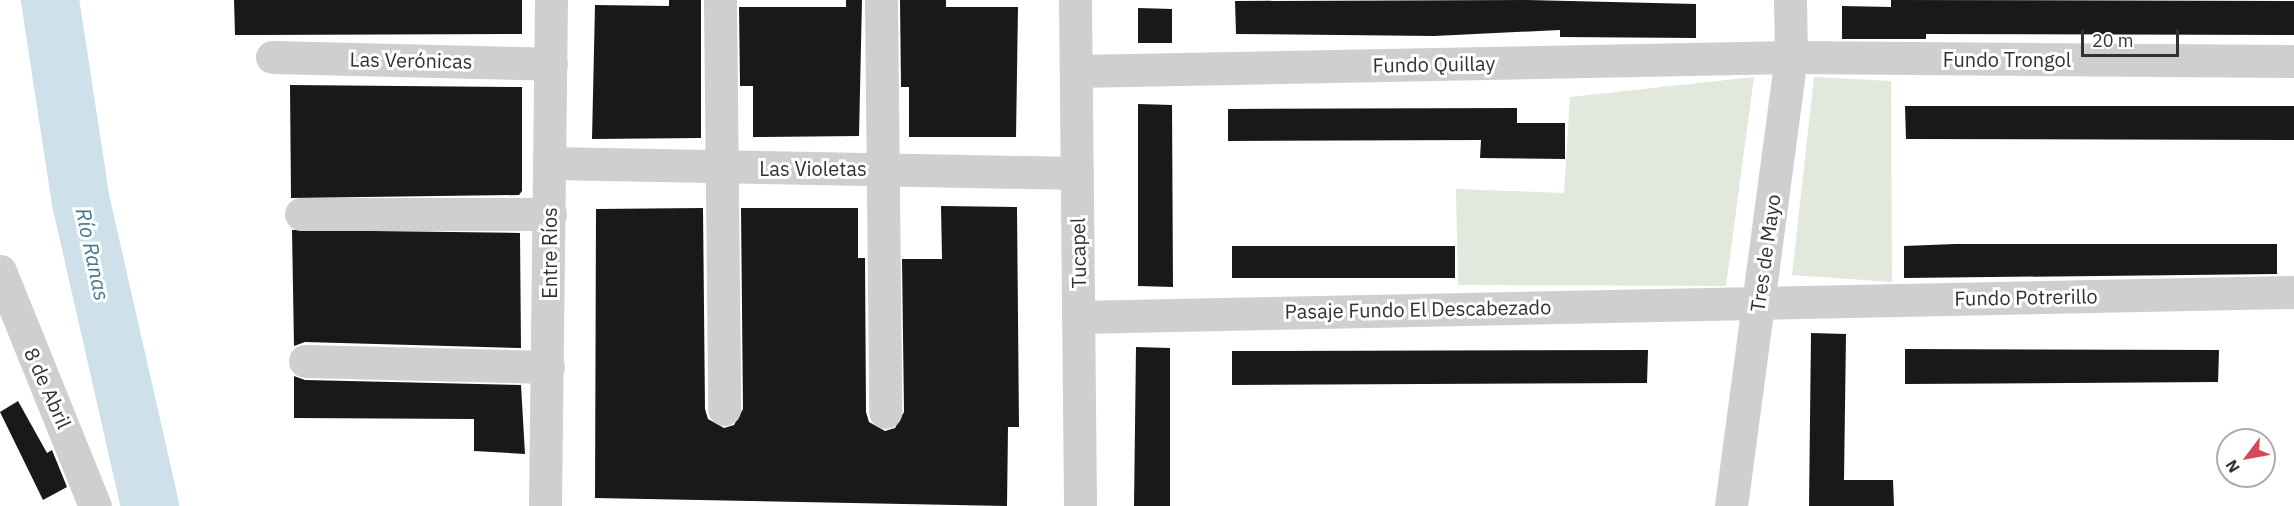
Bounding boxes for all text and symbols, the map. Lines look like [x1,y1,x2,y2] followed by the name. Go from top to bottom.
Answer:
[2084,18,2182,56] scale bar
[2092,29,2134,52] text: 20 m
[349,47,473,73] street label: Las Verónicas
[1943,47,2071,71] street label: Fundo Trongol
[1372,51,1496,77] street label: Fundo Quillay
[759,156,867,180] street label: Las Violetas
[1745,193,1785,313] street label: Tres de Mayo
[71,205,115,303] water label: Río Ranas
[537,207,561,299] street label: Entre Ríos
[1065,218,1091,288] street label: Tucapel
[1954,284,2098,310] street label: Fundo Potrerillo
[1285,295,1551,323] street label: Pasaje Fundo El Descabezado
[20,344,76,432] street label: 8 de Abril
[2216,428,2276,488] north arrow
[2221,456,2244,477] text: N

